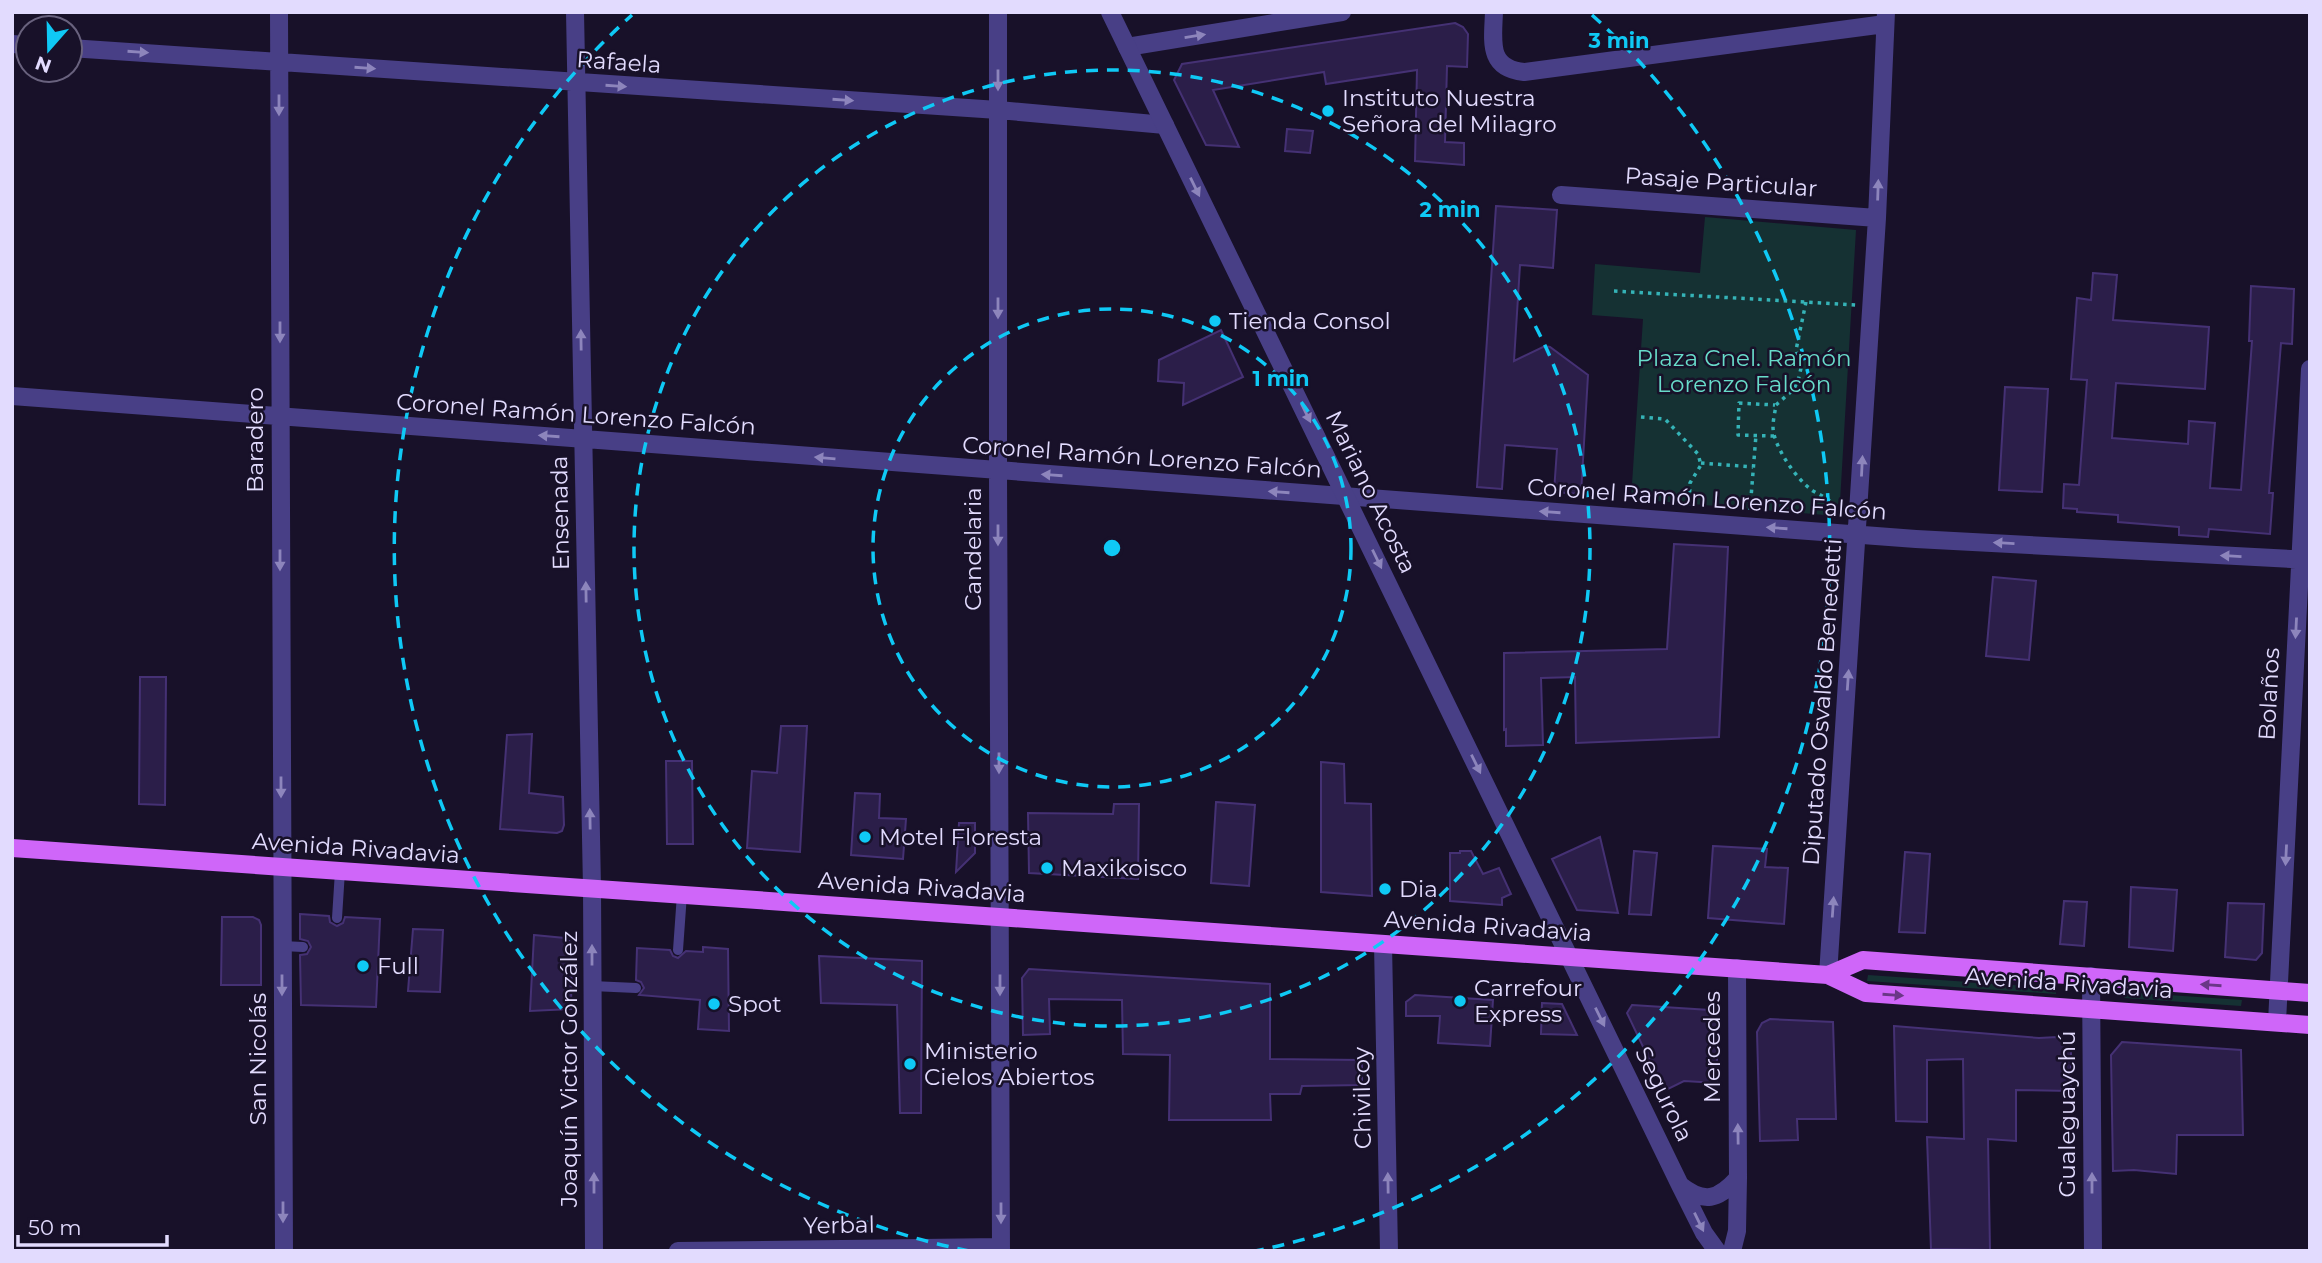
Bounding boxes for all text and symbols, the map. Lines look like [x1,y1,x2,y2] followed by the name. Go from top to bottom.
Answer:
[14,14,84,84] north arrow
[1587,28,1650,53] text: 3 min
[1184,30,1206,41] one-way arrow
[576,45,662,79] street label: Rafaela
[127,47,149,58] one-way arrow
[32,51,55,78] text: N
[354,63,376,74] one-way arrow
[992,70,1004,92] one-way arrow
[606,81,628,92] one-way arrow
[1342,84,1557,138] place label: Instituto Nuestra Señora del Milagro
[273,94,285,116] one-way arrow
[833,95,855,106] one-way arrow
[1320,103,1336,119] marker: Instituto Nuestra Señora del Milagro
[1624,161,1818,203] street label: Pasaje Particular
[1190,177,1201,197] one-way arrow
[1873,178,1884,200] one-way arrow
[1419,197,1481,222] text: 2 min
[992,297,1004,319] one-way arrow
[1229,307,1391,335] place label: Tienda Consol
[1207,313,1223,329] marker: Tienda Consol
[274,322,286,344] one-way arrow
[575,329,586,351] one-way arrow
[1637,344,1851,398] park label: Plaza Cnel. Ramón Lorenzo Falcón
[1252,366,1310,391] text: 1 min
[241,387,269,493] street label: Baradero
[395,387,757,441] street label: Coronel Ramón Lorenzo Falcón
[1300,403,1311,423] one-way arrow
[1320,406,1422,578] street label: Mariano Acosta
[538,430,560,441] one-way arrow
[961,430,1323,484] street label: Coronel Ramón Lorenzo Falcón
[814,452,836,463] one-way arrow
[1857,454,1868,476] one-way arrow
[545,456,575,570] street label: Ensenada
[1041,469,1063,480] one-way arrow
[1526,472,1888,526] street label: Coronel Ramón Lorenzo Falcón
[959,487,987,611] street label: Candelaria
[1267,487,1289,498] one-way arrow
[1539,506,1561,517] one-way arrow
[1766,522,1788,533] one-way arrow
[992,525,1004,547] one-way arrow
[1100,536,1124,560] centre of rings
[1797,538,1847,866] street label: Diputado Osvaldo Benedetti
[1993,538,2015,549] one-way arrow
[274,549,286,571] one-way arrow
[1371,549,1382,569] one-way arrow
[2220,550,2242,561] one-way arrow
[580,581,591,603] one-way arrow
[2291,617,2302,639] one-way arrow
[2253,647,2285,741] street label: Bolaños
[1843,669,1854,691] one-way arrow
[993,752,1005,774] one-way arrow
[1470,754,1482,774] one-way arrow
[275,777,287,799] one-way arrow
[585,808,596,830] one-way arrow
[879,823,1042,851] place label: Motel Floresta
[251,827,461,869] street label: Avenida Rivadavia
[857,829,873,845] marker: Motel Floresta
[2280,844,2291,866] one-way arrow
[1061,854,1187,882] place label: Maxikoisco
[1039,860,1055,876] marker: Maxikoisco
[817,866,1027,908] street label: Avenida Rivadavia
[1399,875,1438,903] place label: Dia
[1377,881,1393,897] marker: Dia
[1828,896,1839,918] one-way arrow
[1383,905,1593,947] street label: Avenida Rivadavia
[555,931,583,1208] street label: Joaquín Victor González
[586,944,598,966] one-way arrow
[377,952,419,980] place label: Full
[355,958,371,974] marker: Full
[1964,962,2174,1004] street label: Avenida Rivadavia
[276,974,288,996] one-way arrow
[1474,974,1582,1028] place label: Carrefour Express
[994,975,1006,997] one-way arrow
[2200,979,2222,990] one-way arrow
[728,990,782,1018] place label: Spot
[1882,990,1904,1001] one-way arrow
[1698,991,1726,1103] street label: Mercedes
[244,993,272,1125] street label: San Nicolás
[1452,993,1468,1009] marker: Carrefour Express
[706,996,722,1012] marker: Spot
[1594,1007,1605,1027] one-way arrow
[2053,1030,2081,1198] street label: Gualeguaychú
[924,1037,1095,1091] place label: Ministerio Cielos Abiertos
[1629,1042,1699,1146] street label: Segurola
[1347,1046,1377,1149] street label: Chivilcoy
[902,1056,918,1072] marker: Ministerio Cielos Abiertos
[1732,1123,1743,1145] one-way arrow
[588,1171,600,1193] one-way arrow
[1382,1171,1394,1193] one-way arrow
[2086,1171,2098,1193] one-way arrow
[278,1201,289,1223] one-way arrow
[995,1202,1007,1224] one-way arrow
[18,1204,166,1248] scale bar
[803,1210,875,1240] street label: Yerbal
[1693,1212,1704,1232] one-way arrow
[28,1215,82,1240] text: 50 m

